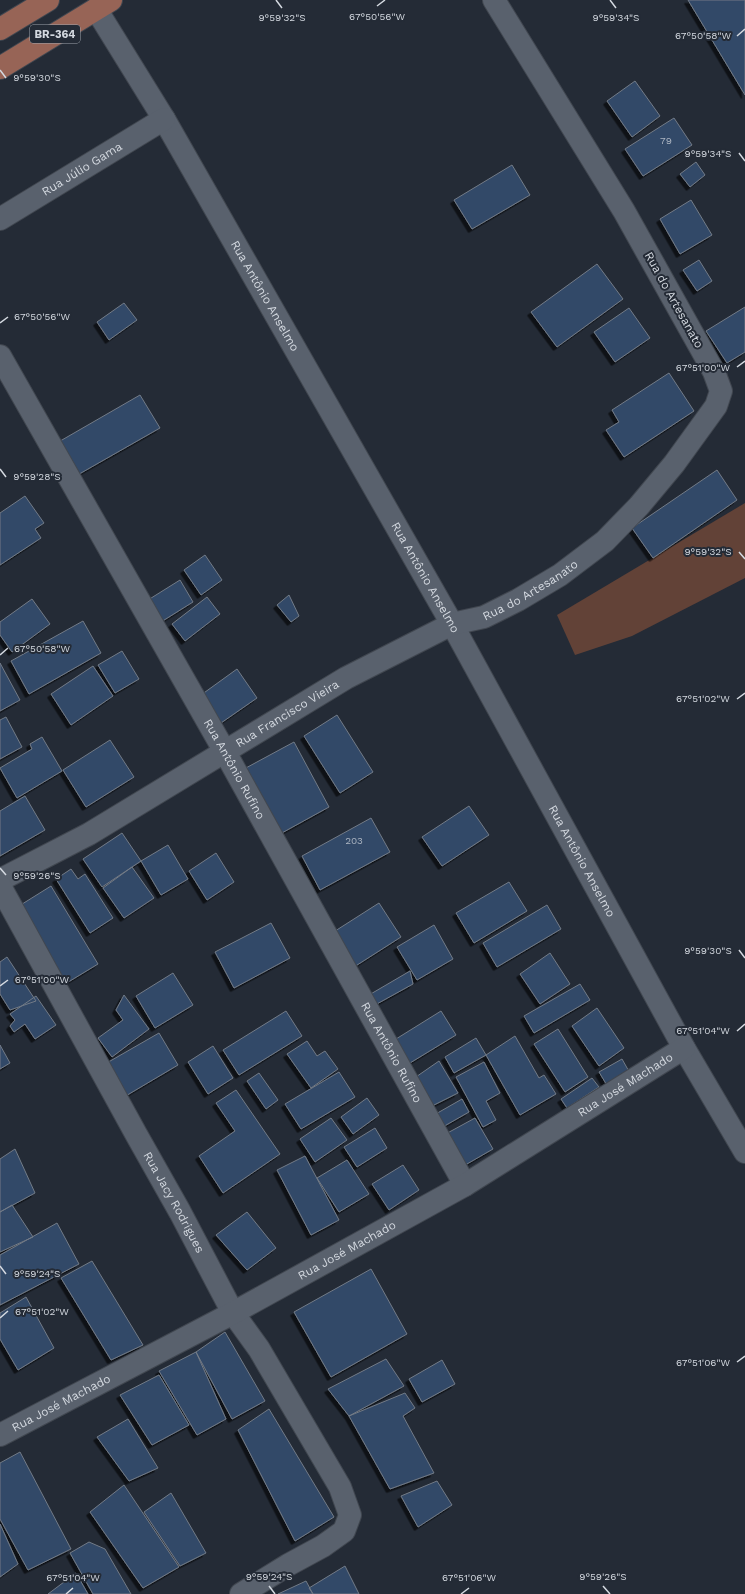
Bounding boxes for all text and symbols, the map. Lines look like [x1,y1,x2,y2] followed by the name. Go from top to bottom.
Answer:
[349,11,405,22] text: 67°50'56"W
[258,12,306,23] text: 9°59'32"S
[593,12,639,23] text: 9°59'34"S
[30,25,80,43] road number: BR-364
[675,30,731,41] text: 67°50'58"W
[13,72,61,83] text: 9°59'30"S
[660,135,672,146] house number: 79
[39,139,125,199] street label: Rua Júlio Gama
[685,148,731,159] text: 9°59'34"S
[228,238,302,354] street label: Rua Antônio Anselmo
[642,249,706,351] street label: Rua do Artesanato
[14,311,70,322] text: 67°50'56"W
[676,362,731,373] text: 67°51'00"W
[13,471,61,482] text: 9°59'28"S
[388,519,462,635] street label: Rua Antônio Anselmo
[684,546,732,557] text: 9°59'32"S
[480,557,581,624] street label: Rua do Artesanato
[14,643,70,654] text: 67°50'58"W
[233,677,342,750] street label: Rua Francisco Vieira
[676,693,730,704] text: 67°51'02"W
[201,717,268,822] street label: Rua Antônio Rufino
[546,803,618,919] street label: Rua Antônio Anselmo
[345,835,363,846] house number: 203
[13,870,61,881] text: 9°59'26"S
[684,945,732,956] text: 9°59'30"S
[15,974,70,985] text: 67°51'00"W
[358,1000,425,1105] street label: Rua Antônio Rufino
[676,1025,730,1036] text: 67°51'04"W
[575,1050,675,1120] street label: Rua José Machado
[141,1149,207,1255] street label: Rua Jacy Rodrigues
[295,1218,398,1283] street label: Rua José Machado
[14,1268,60,1279] text: 9°59'24"S
[15,1306,69,1317] text: 67°51'02"W
[676,1357,730,1368] text: 67°51'06"W
[9,1371,113,1435] street label: Rua José Machado
[246,1571,292,1582] text: 9°59'24"S
[579,1571,627,1582] text: 9°59'26"S
[46,1572,100,1583] text: 67°51'04"W
[442,1572,496,1583] text: 67°51'06"W

